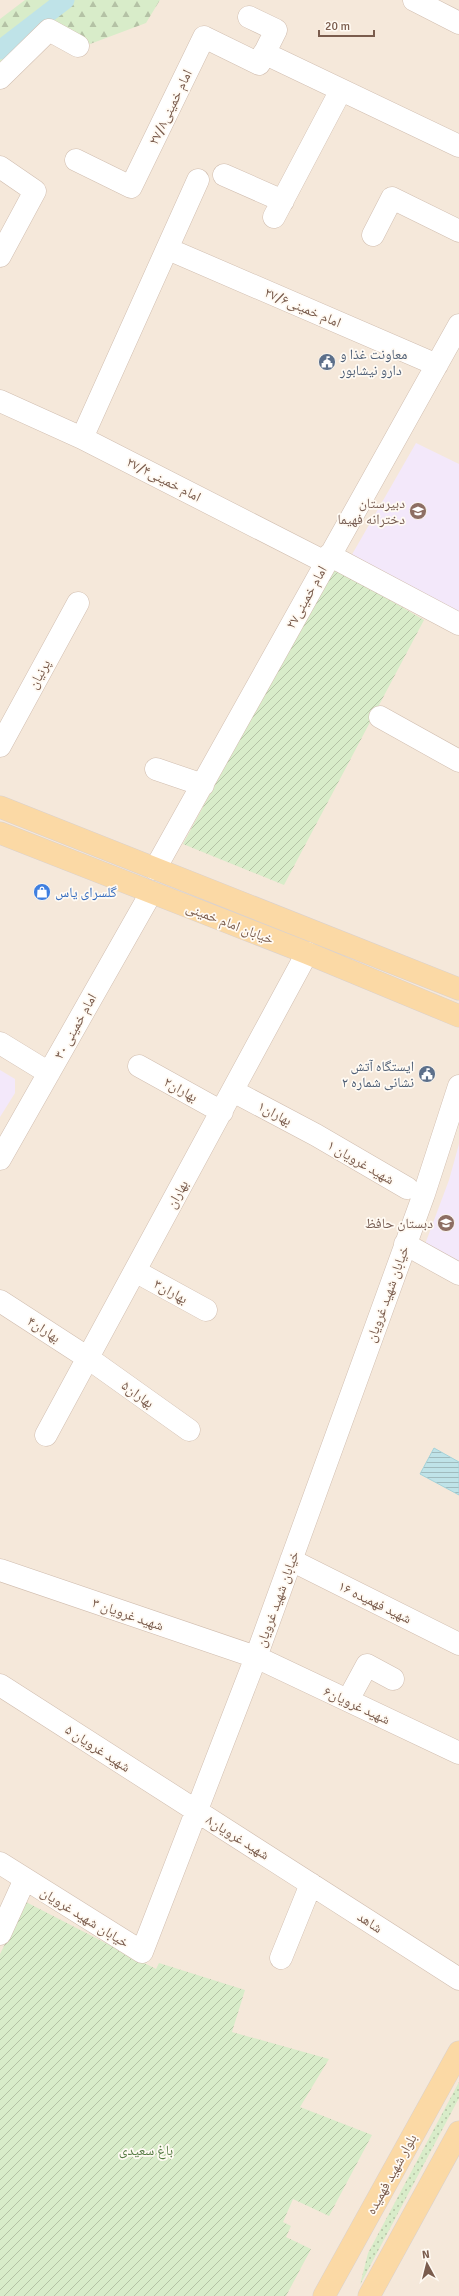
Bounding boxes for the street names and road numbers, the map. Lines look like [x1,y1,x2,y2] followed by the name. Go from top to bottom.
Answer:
[145,67,197,148] street label: امام خمینی۲۷/۸
[262,284,344,332] street label: امام خمینی۲۷/۶
[123,453,204,506] street label: امام خمینی۲۷/۴
[282,563,332,632] street label: امام خمینی۲۷
[24,656,55,692] street label: پرنیان
[183,899,276,949] street label: خیابان امام خمینی
[50,991,101,1062] street label: امام خمینی ۳۰
[161,1073,201,1106] street label: بهاران۲
[255,1097,295,1129] street label: بهاران۱
[324,1136,397,1188] street label: شهید غرویان ۱
[163,1177,192,1211] street label: بهاران
[362,1244,413,1345] street label: خیابان شهید غرویان
[151,1275,191,1308] street label: بهاران۳
[24,1312,64,1346] street label: بهاران۴
[118,1377,157,1412] street label: بهاران۵
[252,1549,303,1650] street label: خیابان شهید غرویان
[335,1577,414,1627] street label: شهید فهمیده ۱۶
[90,1594,166,1635] street label: شهید غرویان ۳
[321,1683,393,1728] street label: شهید غرویان۶
[62,1721,134,1776] street label: شهید غرویان ۵
[203,1811,273,1864] street label: شهید غرویان۸
[37,1883,132,1952] street label: خیابان شهید غرویان
[354,1908,385,1937] street label: شاهد
[362,2131,421,2217] street label: بلوار شهید فهمیده

